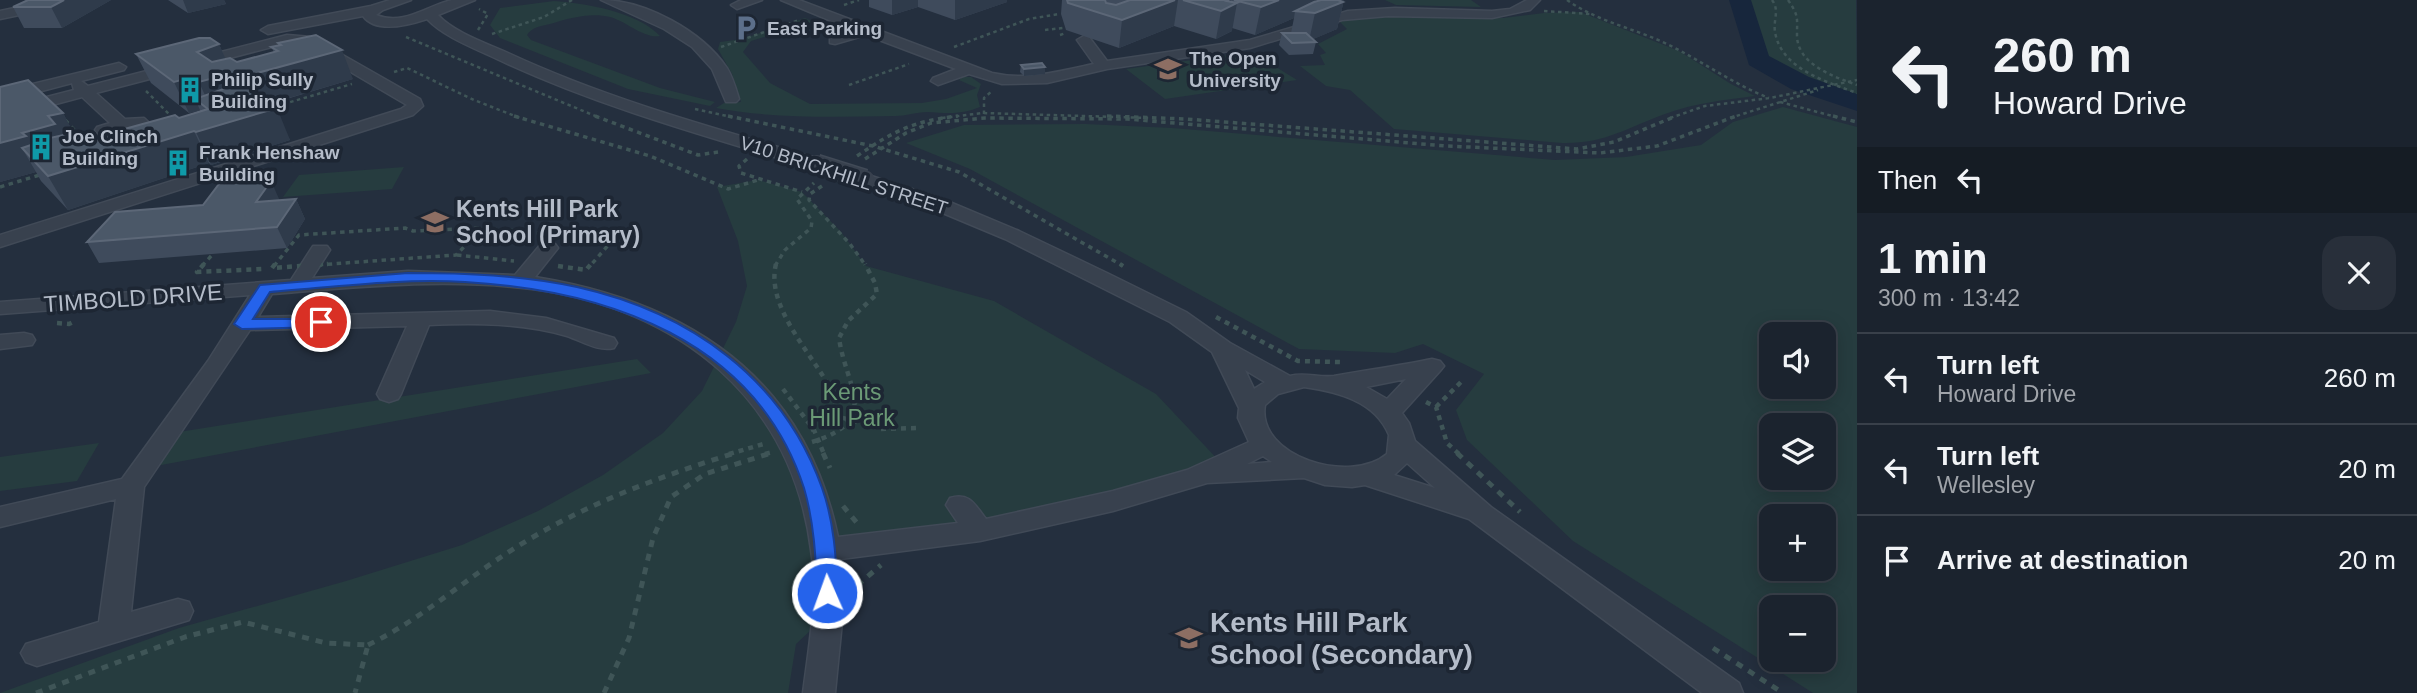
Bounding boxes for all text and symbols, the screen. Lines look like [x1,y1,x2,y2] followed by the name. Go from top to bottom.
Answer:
[731,13,761,43] parking icon: East Parking
[767,18,882,39] place label: East Parking
[1878,28,1969,119] icon: left
[1993,28,2132,82] text: 260 m
[1189,48,1281,91] place label: The Open University
[1153,54,1183,84] school or university icon: The Open University
[211,69,314,112] place label: Philip Sully Building
[175,75,205,105] building icon: Philip Sully Building
[1993,85,2187,121] text: Howard Drive
[62,126,158,169] place label: Joe Clinch Building
[26,132,56,162] building icon: Joe Clinch Building
[738,132,951,219] street label: V10 BRICKHILL STREET
[199,142,340,185] place label: Frank Henshaw Building
[163,148,193,178] building icon: Frank Henshaw Building
[1951,161,1989,199] icon: left
[1878,165,1937,195] text: Then
[456,196,640,248] place label: Kents Hill Park School (Primary)
[420,207,450,237] school or university icon: Kents Hill Park School (Primary)
[1878,235,1988,282] text: 1 min
[2322,236,2396,310] button: close
[43,279,223,317] street label: TIMBOLD DRIVE
[1878,285,2020,311] text: 300 m · 13:42
[291,292,351,352] pin
[302,303,340,341] icon: arrive
[1759,322,1836,672] map controls
[1759,322,1836,399] button: sound
[1937,350,2039,380] text: Turn left
[1878,360,1916,398] icon: left
[2324,363,2396,393] text: 260 m
[809,379,895,431] park label: Kents Hill Park
[1937,381,2076,407] text: Howard Drive
[1759,413,1836,490] button: layers
[1937,441,2039,471] text: Turn left
[1878,451,1916,489] icon: left
[2338,454,2396,484] text: 20 m
[1937,472,2035,498] text: Wellesley
[1759,504,1836,581] button: +
[1878,542,1916,580] icon: arrive
[1937,545,2188,575] text: Arrive at destination
[2338,545,2396,575] text: 20 m
[790,556,864,630] position arrow
[1759,595,1836,672] button: −
[1210,607,1473,670] place label: Kents Hill Park School (Secondary)
[1174,623,1204,653] school or university icon: Kents Hill Park School (Secondary)

